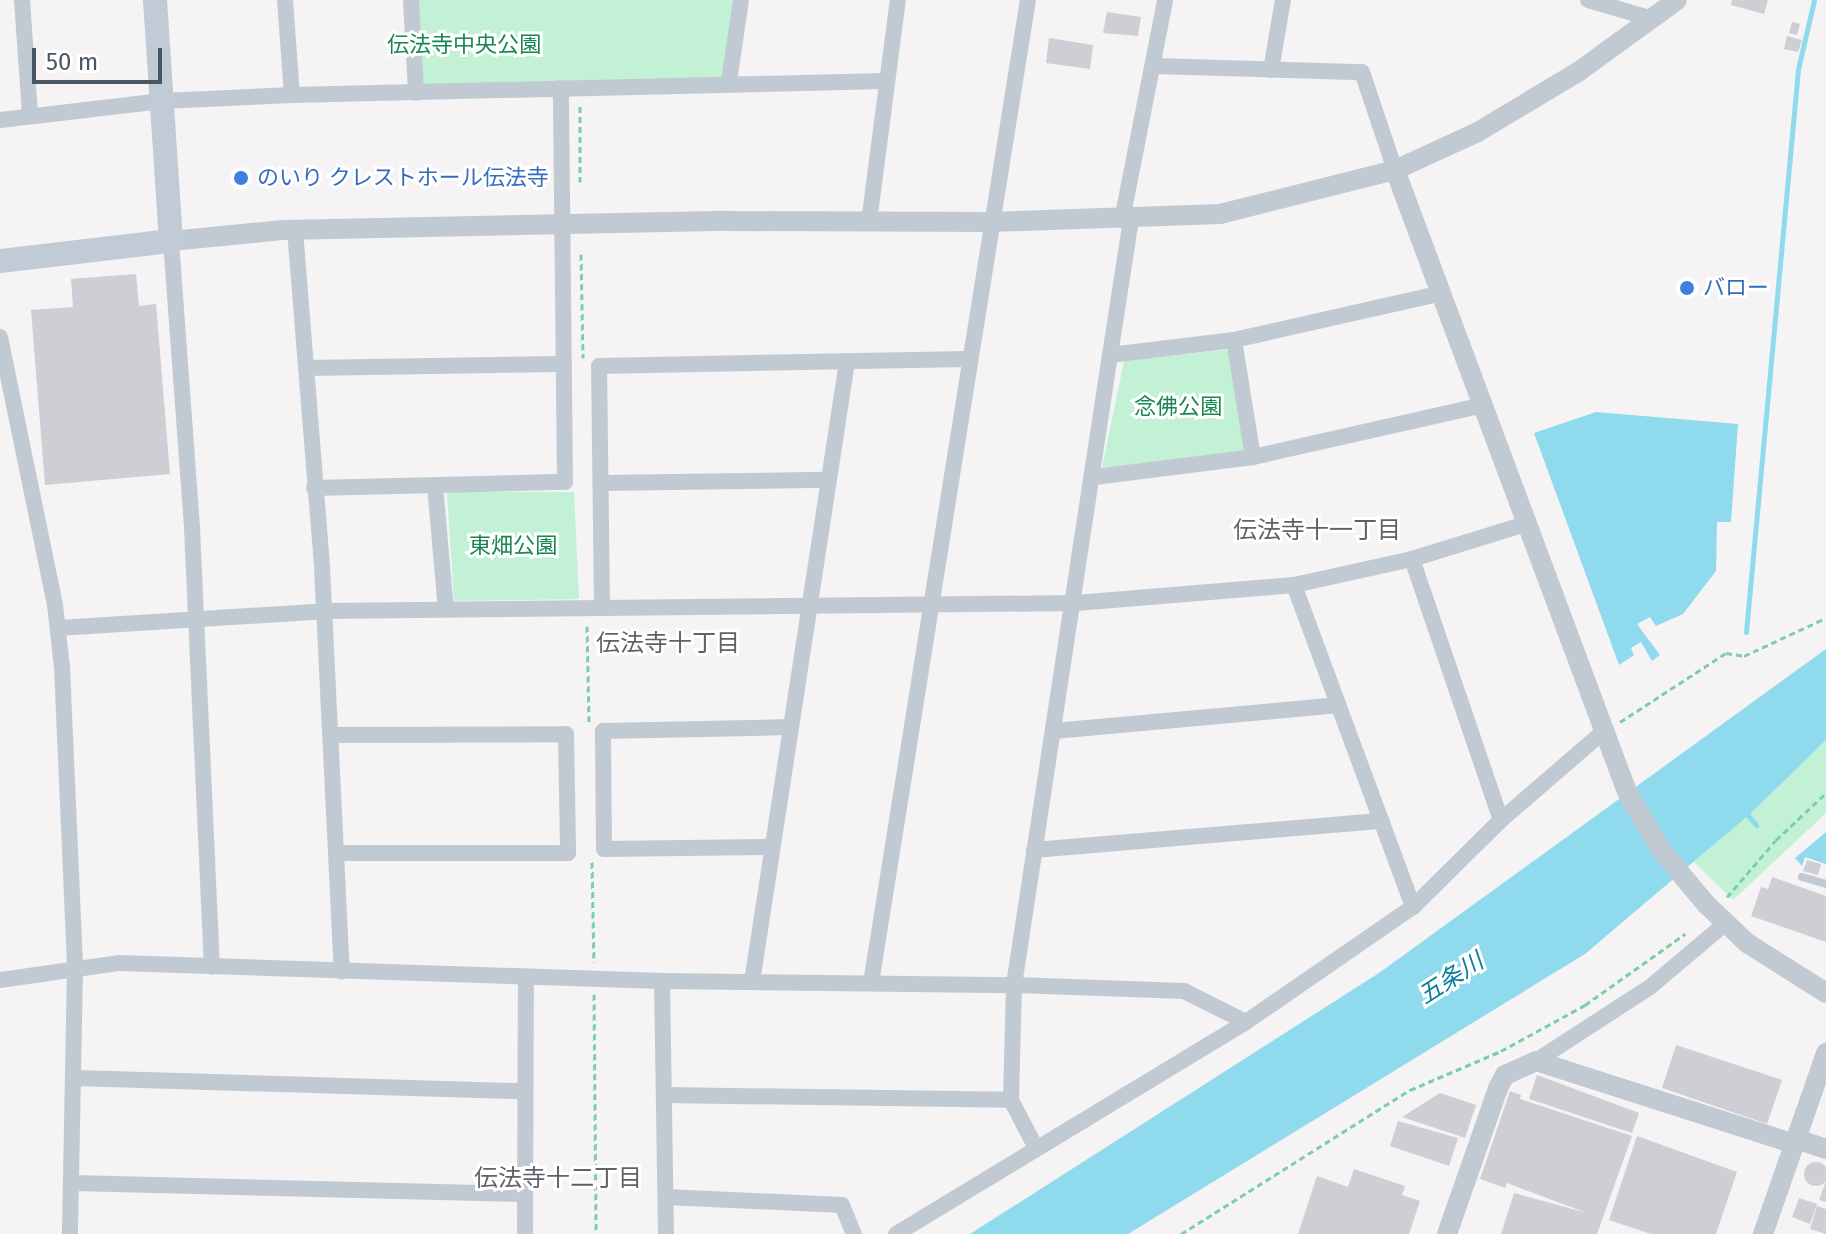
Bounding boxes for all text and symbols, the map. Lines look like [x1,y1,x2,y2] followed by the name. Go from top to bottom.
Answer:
[36,32,166,82] scale bar
[387,32,541,58] park label: 伝法寺中央公園
[46,48,98,76] text: 50 m
[257,165,549,191] place label: のいり クレストホール伝法寺
[232,169,250,187] marker: のいり クレストホール伝法寺
[1703,275,1769,301] place label: バロー
[1678,279,1696,297] marker: バロー
[1134,394,1222,420] park label: 念佛公園
[1233,517,1401,545] district label: 伝法寺十一丁目
[469,533,557,559] park label: 東畑公園
[596,630,740,658] district label: 伝法寺十丁目
[1413,947,1489,1011] water label: 五条川
[474,1165,642,1193] district label: 伝法寺十二丁目

